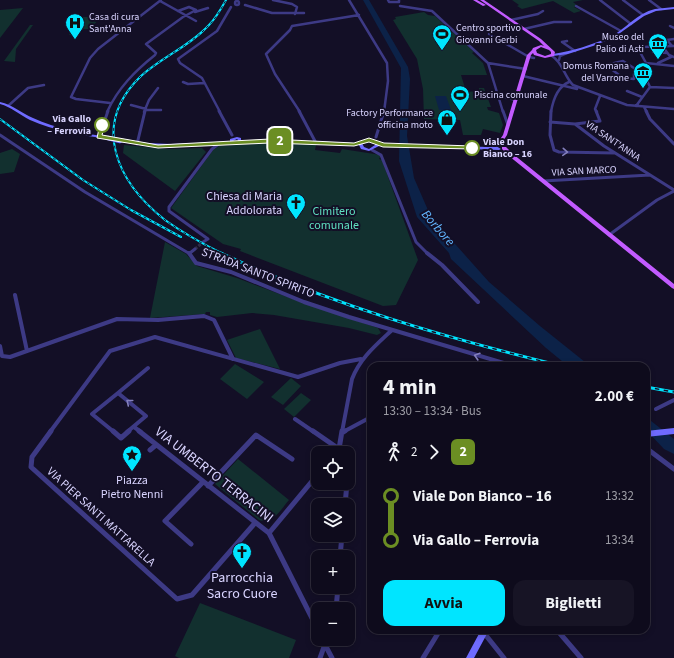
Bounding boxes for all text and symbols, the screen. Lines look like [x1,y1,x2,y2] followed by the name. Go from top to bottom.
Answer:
[89,10,139,36] place label: Casa di cura Sant'Anna
[64,12,86,40] hospital icon: Casa di cura Sant'Anna
[456,21,521,47] place label: Centro sportivo Giovanni Gerbi
[431,23,453,51] sports icon: Centro sportivo Giovanni Gerbi
[596,30,644,56] place label: Museo del Palio di Asti
[647,32,669,60] museum icon: Museo del Palio di Asti
[563,59,629,85] place label: Domus Romana del Varrone
[632,61,654,89] museum icon: Domus Romana del Varrone
[449,84,471,112] sports icon: Piscina comunale
[474,88,547,102] place label: Piscina comunale
[346,106,433,132] place label: Factory Performance officina moto
[436,108,458,136] shop icon: Factory Performance officina moto
[47,112,91,138] place label: Via Gallo – Ferrovia
[94,117,110,133] marker: Via Gallo – Ferrovia
[583,117,644,165] street label: VIA SANT'ANNA
[267,128,293,154] line badge: 2
[276,131,284,151] text: 2
[482,135,532,161] place label: Viale Don Bianco – 16
[464,140,480,156] marker: Viale Don Bianco – 16
[562,147,568,156] one-way arrow
[551,162,617,180] street label: VIA SAN MARCO
[206,188,282,219] place label: Chiesa di Maria Addolorata
[285,192,307,220] church icon: Chiesa di Maria Addolorata
[309,203,359,234] park label: Cimitero comunale
[417,206,459,250] water label: Borbore
[199,244,317,302] street label: STRADA SANTO SPIRITO
[473,352,480,361] one-way arrow
[383,371,437,403] text: 4 min
[595,386,634,407] text: 2.00 €
[126,400,133,407] one-way arrow
[383,402,481,420] text: 13:30 – 13:34 · Bus
[150,422,278,528] street label: VIA UMBERTO TERRACINI
[383,441,405,463] icon: walk
[423,441,445,463] icon: forward
[459,442,467,462] text: 2
[411,443,417,461] text: 2
[121,444,143,472] place icon: Piazza Pietro Nenni
[311,446,355,646] map controls
[311,446,355,490] button: locate
[43,463,160,571] street label: VIA PIER SANTI MATTARELLA
[101,472,163,503] place label: Piazza Pietro Nenni
[413,486,552,507] text: Viale Don Bianco – 16
[605,487,634,505] text: 13:32
[311,498,355,542] button: layers
[413,530,539,551] text: Via Gallo – Ferrovia
[605,531,634,549] text: 13:34
[231,541,253,569] church icon: Parrocchia Sacro Cuore
[311,550,355,594] button: +
[207,568,277,604] place label: Parrocchia Sacro Cuore
[383,580,505,626] button: Avvia
[513,580,634,626] button: Biglietti
[311,602,355,646] button: −

